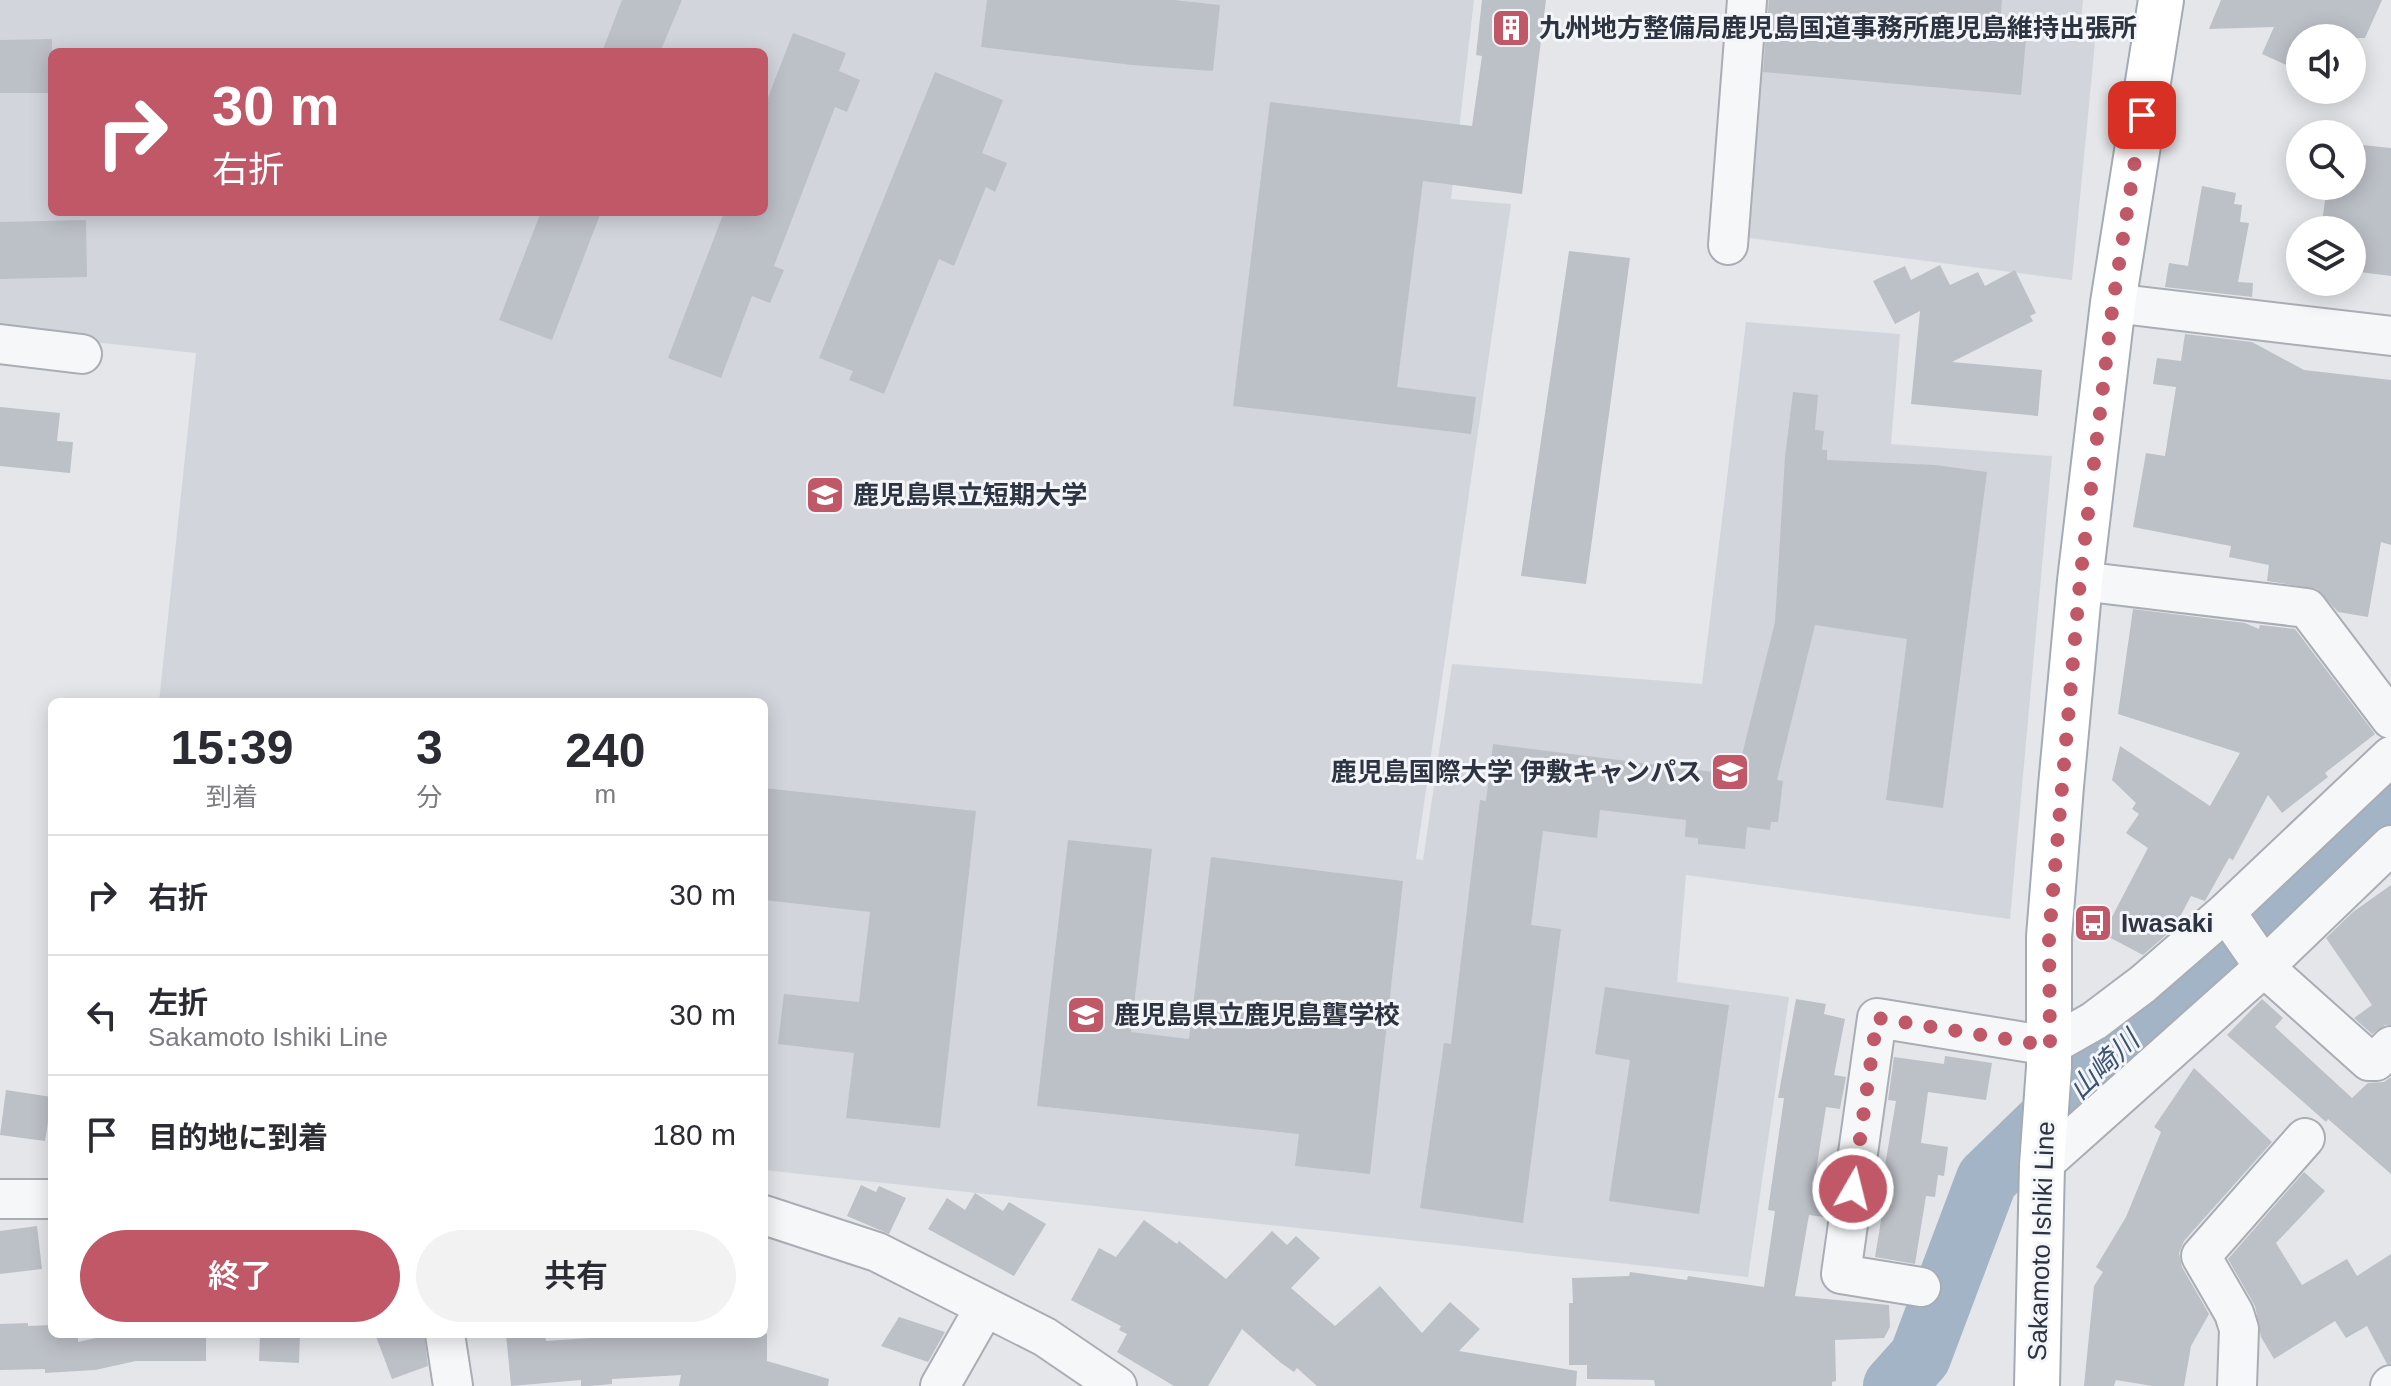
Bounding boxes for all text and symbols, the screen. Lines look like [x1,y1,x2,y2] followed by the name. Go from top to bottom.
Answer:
[1490,7,1532,49] building icon: 九州地方整備局鹿児島国道事務所鹿児島維持出張所
[1539,13,2137,43] place label: 九州地方整備局鹿児島国道事務所鹿児島維持出張所
[2286,24,2366,296] map controls
[2286,24,2366,104] button: sound
[212,74,340,137] text: 30 m
[80,80,184,184] icon: right
[2108,81,2176,149] pin
[2120,93,2164,137] icon: arrive
[2286,120,2366,200] button: search
[212,149,284,190] text: 右折
[2286,216,2366,296] button: layers
[804,474,846,516] school or university icon: 鹿児島県立短期大学
[853,480,1087,510] place label: 鹿児島県立短期大学
[171,721,293,774] text: 15:39
[416,721,443,774] text: 3
[565,724,645,777] text: 240
[1709,751,1751,793] school or university icon: 鹿児島国際大学 伊敷キャンパス
[1331,757,1702,787] place label: 鹿児島国際大学 伊敷キャンパス
[595,779,616,809] text: m
[206,782,258,812] text: 到着
[416,782,442,812] text: 分
[80,873,124,917] icon: right
[669,878,736,911] text: 30 m
[148,881,208,914] text: 右折
[2072,902,2114,944] bus stop icon: Iwasaki
[2121,908,2214,938] place label: Iwasaki
[148,986,208,1019] text: 左折
[80,993,124,1037] icon: left
[1065,994,1107,1036] school or university icon: 鹿児島県立鹿児島聾学校
[669,998,736,1031] text: 30 m
[1114,1000,1400,1030] place label: 鹿児島県立鹿児島聾学校
[148,1022,388,1052] text: Sakamoto Ishiki Line
[2063,1023,2147,1105] water label: 山崎川
[80,1113,124,1157] icon: arrive
[653,1118,736,1151] text: 180 m
[148,1121,328,1154] text: 目的地に到着
[2022,1121,2060,1361] street label: Sakamoto Ishiki Line
[1811,1147,1895,1231] position arrow
[80,1230,400,1322] button: 終了
[416,1230,736,1322] button: 共有

